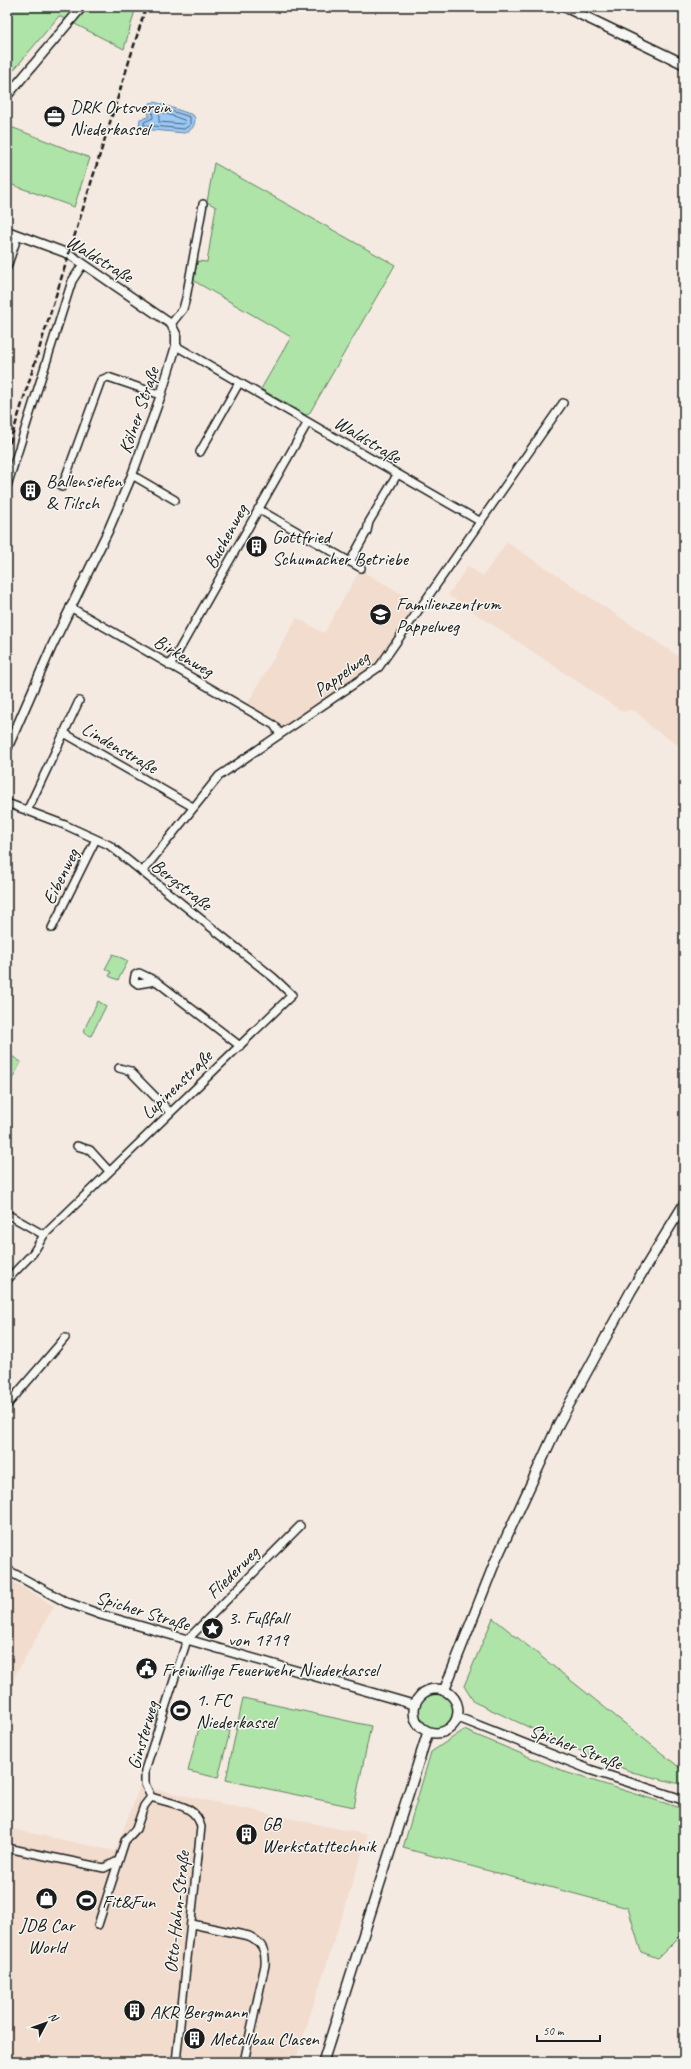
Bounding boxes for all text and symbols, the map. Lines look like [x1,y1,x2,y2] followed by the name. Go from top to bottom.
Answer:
[70,95,172,141] place label: DRK Ortsverein Niederkassel
[42,104,68,130] office icon: DRK Ortsverein Niederkassel
[62,230,139,289] street label: Waldstraße
[113,362,165,457] street label: Kölner Straße
[330,411,407,470] street label: Waldstraße
[46,469,123,515] place label: Ballensiefen & Tilsch
[17,478,43,504] building icon: Ballensiefen & Tilsch
[198,499,254,573] street label: Buchenweg
[272,525,410,571] place label: Gottfried Schumacher Betriebe
[243,534,269,560] building icon: Gottfried Schumacher Betriebe
[396,592,502,638] place label: Familienzentrum Pappelweg
[367,601,393,627] school or university icon: Familienzentrum Pappelweg
[149,629,219,683] street label: Birkenweg
[309,645,375,702] street label: Pappelweg
[77,717,163,780] street label: Lindenstraße
[37,843,85,908] street label: Eibenweg
[146,854,218,917] street label: Bergstraße
[136,1044,219,1125] street label: Lupinenstraße
[201,1540,265,1604] street label: Fliederweg
[93,1585,194,1637] street label: Spicher Straße
[228,1606,292,1652] place label: 3. Fußfall von 1719
[200,1615,226,1641] place icon: 3. Fußfall von 1719
[133,1656,159,1682] public building icon: Freiwillige Feuerwehr Niederkassel
[162,1658,382,1682] place label: Freiwillige Feuerwehr Niederkassel
[196,1688,279,1734] place label: 1. FC Niederkassel
[122,1697,164,1772] street label: Ginsterweg
[168,1697,194,1723] sports icon: 1. FC Niederkassel
[526,1718,627,1776] street label: Spicher Straße
[262,1812,377,1858] place label: GB Werkstatttechnik
[233,1821,259,1847] building icon: GB Werkstatttechnik
[159,1848,196,1974] street label: Otto-Hahn-Straße
[34,1886,60,1912] shop icon: JDB Car World
[73,1888,99,1914] sports icon: Fit&Fun
[102,1890,156,1914] place label: Fit&Fun
[18,1913,77,1959] place label: JDB Car World
[121,1998,147,2024] building icon: AKR Bergmann
[150,2000,248,2024] place label: AKR Bergmann
[26,2003,66,2043] north arrow
[46,2009,62,2025] text: N
[537,2017,600,2043] scale bar
[543,2023,565,2039] text: 50 m
[182,2025,208,2051] building icon: Metallbau Clasen
[210,2027,319,2051] place label: Metallbau Clasen

